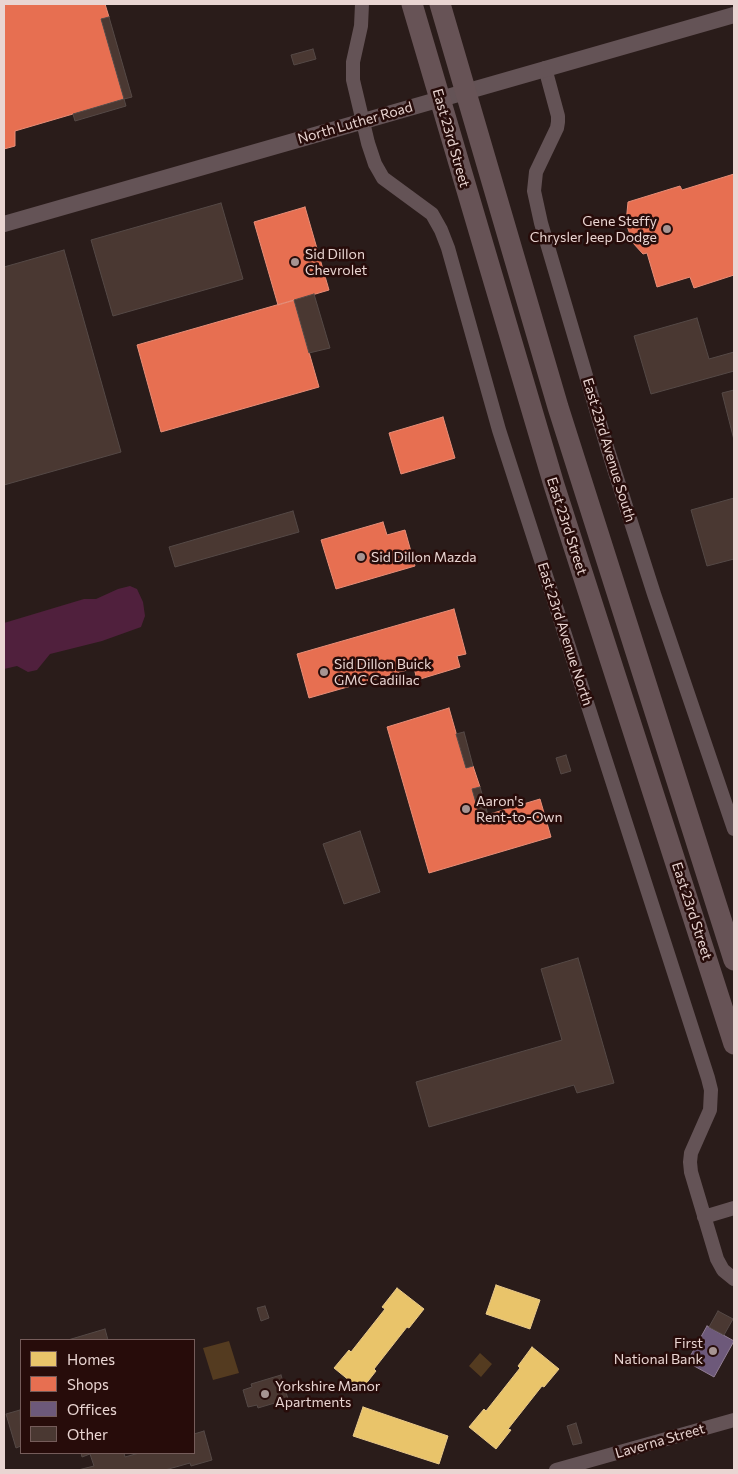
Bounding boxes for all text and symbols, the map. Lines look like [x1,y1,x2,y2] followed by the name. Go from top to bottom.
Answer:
[429,87,473,189] street label: East 23rd Street
[296,99,414,147] street label: North Luther Road
[530,213,657,246] place label: Gene Steffy Chrysler Jeep Dodge
[661,223,673,235] marker: Gene Steffy Chrysler Jeep Dodge
[305,246,367,278] place label: Sid Dillon Chevrolet
[289,256,301,268] marker: Sid Dillon Chevrolet
[579,376,639,524] street label: East 23rd Avenue South
[543,475,591,577] street label: East 23rd Street
[371,549,477,565] place label: Sid Dillon Mazda
[355,551,367,563] marker: Sid Dillon Mazda
[534,560,596,708] street label: East 23rd Avenue North
[334,656,432,689] place label: Sid Dillon Buick GMC Cadillac
[318,666,330,678] marker: Sid Dillon Buick GMC Cadillac
[476,793,563,826] place label: Aaron's Rent-to-Own
[460,803,472,815] marker: Aaron's Rent-to-Own
[668,860,716,962] street label: East 23rd Street
[614,1335,703,1368] place label: First National Bank
[20,1339,195,1454] legend
[707,1345,719,1357] marker: First National Bank
[67,1350,115,1368] text: Homes
[67,1375,109,1393] text: Shops
[275,1378,380,1410] place label: Yorkshire Manor Apartments
[259,1388,271,1400] marker: Yorkshire Manor Apartments
[67,1400,117,1418] text: Offices
[613,1420,707,1462] street label: Laverna Street
[67,1425,108,1443] text: Other

